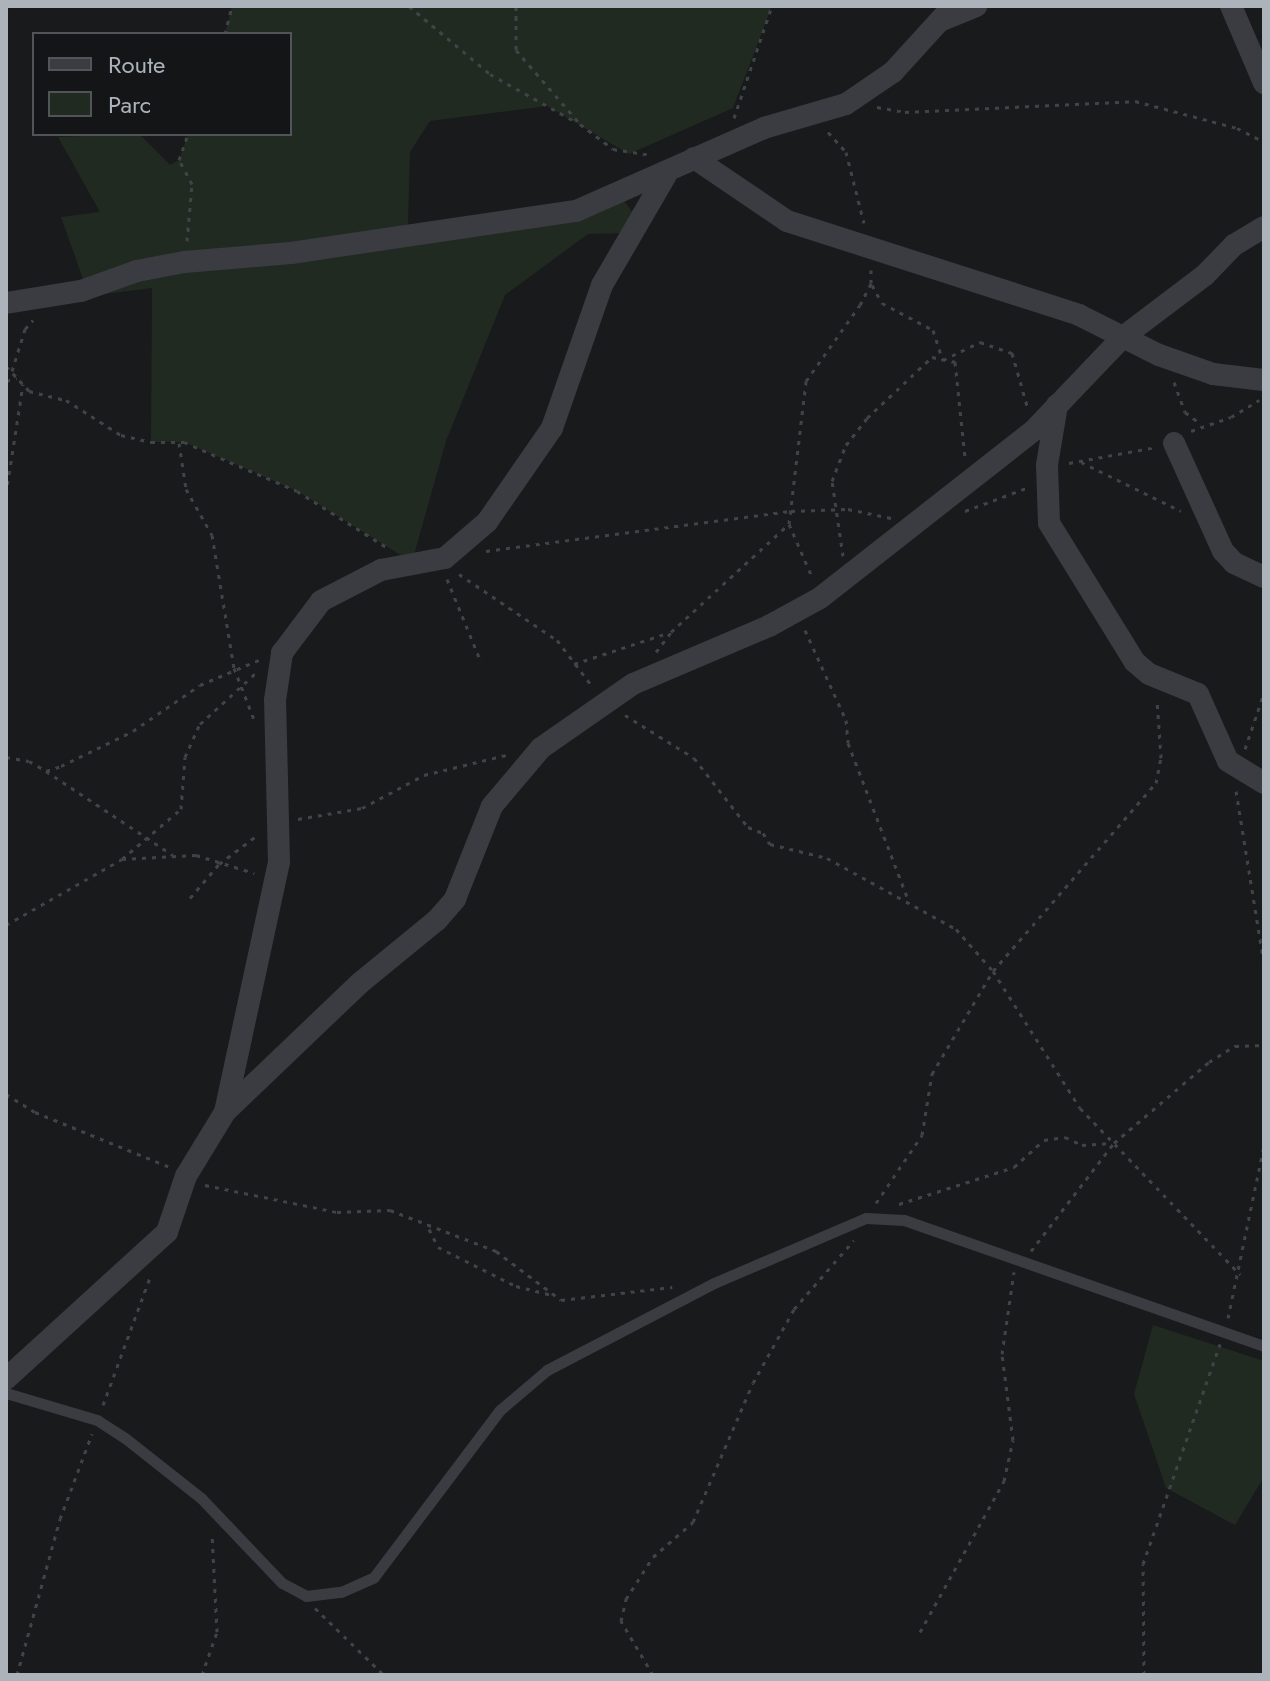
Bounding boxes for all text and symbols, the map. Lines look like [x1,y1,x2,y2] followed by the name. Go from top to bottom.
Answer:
[32,32,292,136] legend
[108,47,165,82] text: Route
[108,87,151,122] text: Parc

